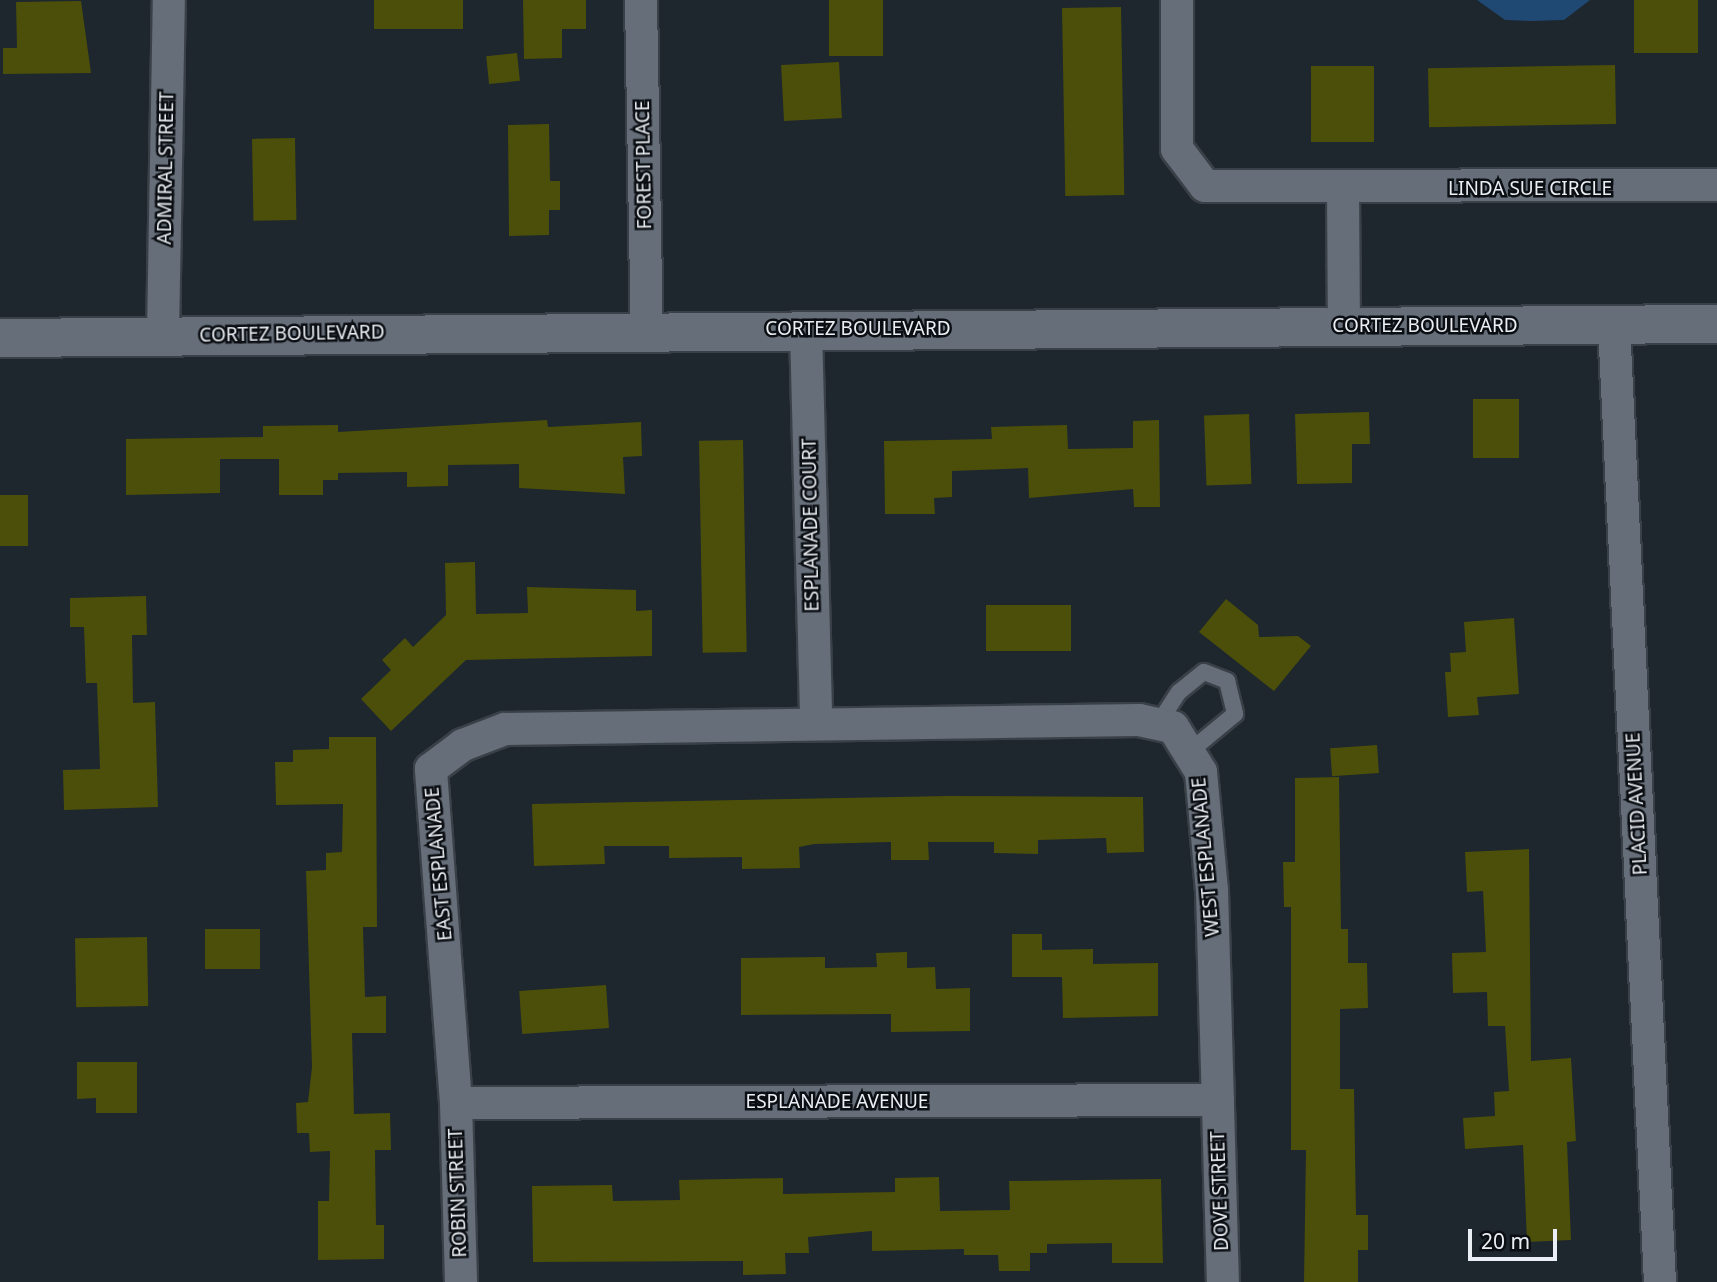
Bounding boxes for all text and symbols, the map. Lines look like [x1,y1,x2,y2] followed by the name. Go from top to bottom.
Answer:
[153,91,179,245] street label: ADMIRAL STREET
[631,100,657,230] street label: FOREST PLACE
[1448,178,1612,200] street label: LINDA SUE CIRCLE
[1332,315,1518,337] street label: CORTEZ BOULEVARD
[765,318,951,340] street label: CORTEZ BOULEVARD
[199,321,385,347] street label: CORTEZ BOULEVARD
[798,438,824,612] street label: ESPLANADE COURT
[1622,732,1652,876] street label: PLACID AVENUE
[1188,776,1224,938] street label: WEST ESPLANADE
[421,786,457,942] street label: EAST ESPLANADE
[746,1091,928,1113] street label: ESPLANADE AVENUE
[444,1128,472,1258] street label: ROBIN STREET
[1207,1131,1233,1251] street label: DOVE STREET
[1472,1216,1561,1260] scale bar
[1481,1227,1530,1255] text: 20 m

